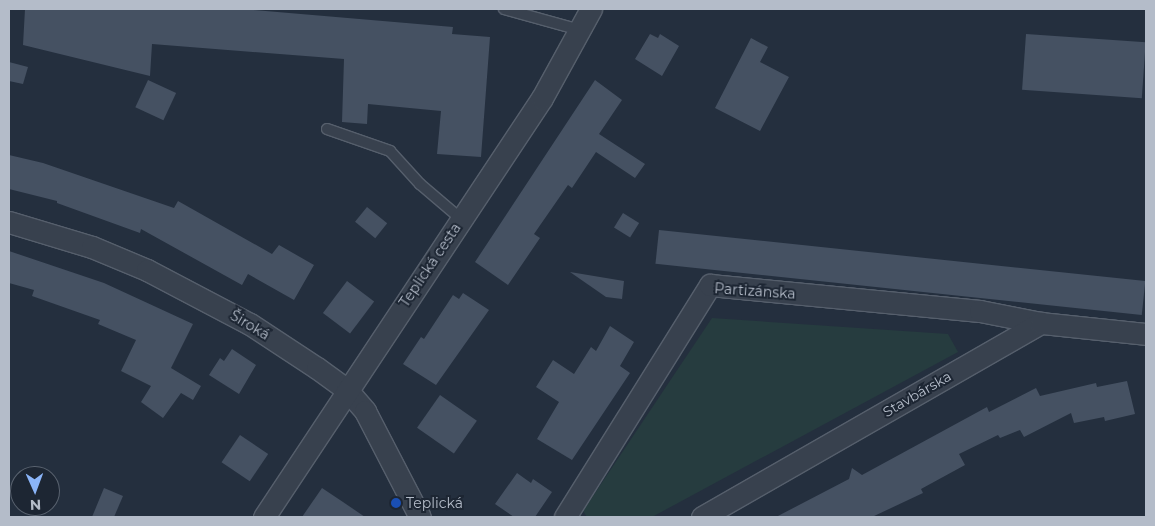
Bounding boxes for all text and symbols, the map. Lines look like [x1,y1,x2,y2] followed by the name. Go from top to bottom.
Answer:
[396,220,464,310] street label: Teplická cesta
[714,280,796,302] street label: Partizánska
[227,307,273,343] street label: Široká
[880,368,954,420] street label: Stavbárska
[10,466,60,516] north arrow
[406,495,463,511] place label: Teplická
[30,496,41,514] text: N
[390,497,402,509] marker: Teplická

